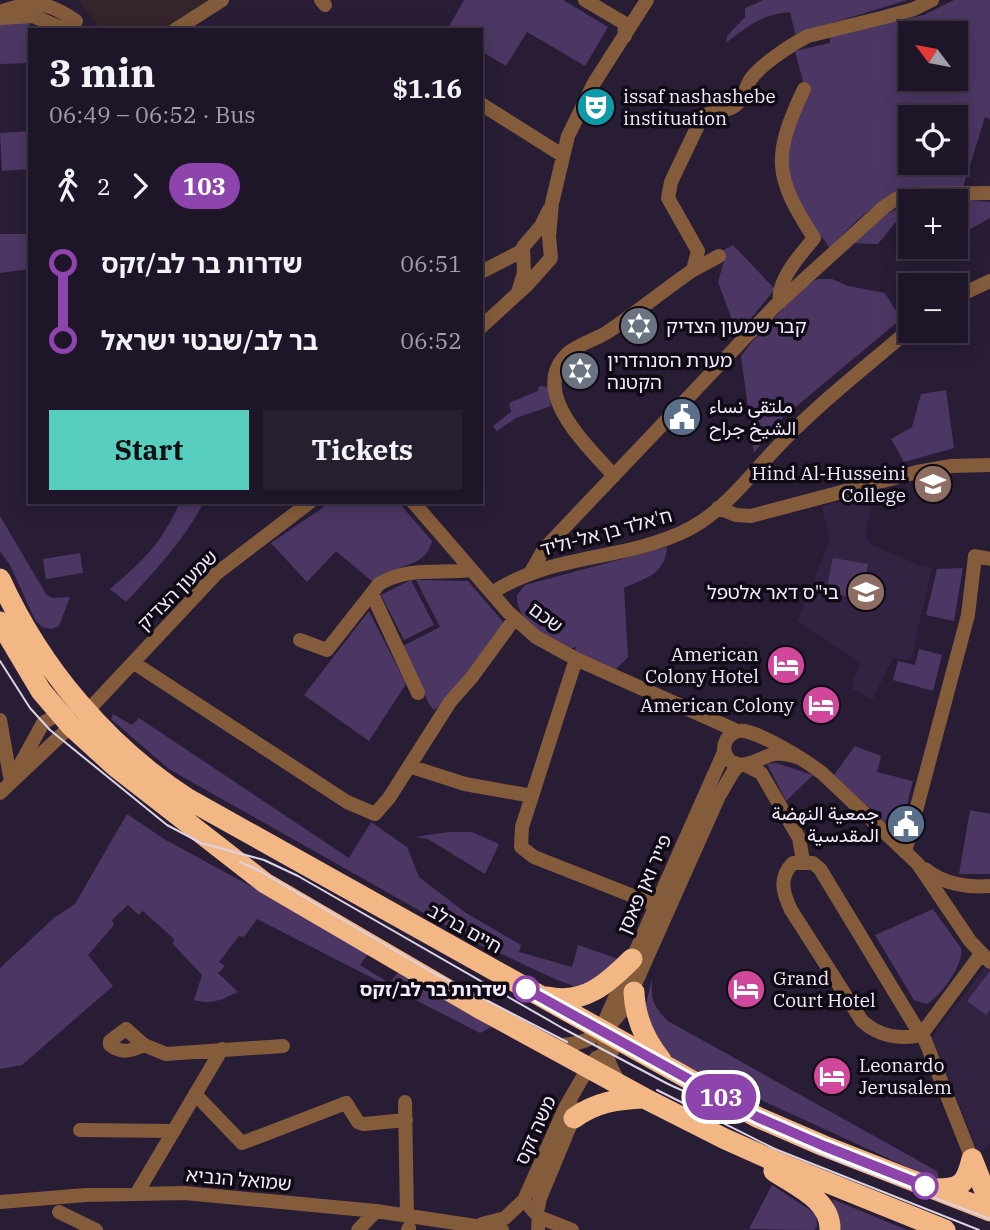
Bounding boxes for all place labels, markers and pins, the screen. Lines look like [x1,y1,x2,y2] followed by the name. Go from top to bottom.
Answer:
[623,84,776,130] place label: issaf nashashebe instituation
[575,86,617,128] theatre icon: issaf nashashebe instituation
[618,305,660,347] synagogue icon: קבר שמעון הצדיק
[666,314,807,338] place label: קבר שמעון הצדיק
[607,348,732,394] place label: מערת הסנהדרין הקטנה
[559,350,601,392] synagogue icon: מערת הסנהדרין הקטנה
[709,394,796,442] place label: ملتقى نساء الشيخ جراح
[661,396,703,438] public building icon: ملتقى نساء الشيخ جراح
[752,461,906,507] place label: Hind Al-Husseini College
[912,463,954,505] school or university icon: Hind Al-Husseini College
[845,571,887,613] school or university icon: בי"ס דאר אלטפל
[707,580,839,604] place label: בי"ס דאר אלטפל
[645,642,759,688] place label: American Colony Hotel
[765,644,807,686] hotel icon: American Colony Hotel
[800,684,842,726] hotel icon: American Colony
[640,693,795,717] place label: American Colony
[771,801,879,847] place label: جمعية النهضة المقدسية
[885,803,927,845] public building icon: جمعية النهضة المقدسية
[773,966,876,1012] place label: Grand Court Hotel
[725,968,767,1010] hotel icon: Grand Court Hotel
[513,976,539,1002] marker: שדרות בר לב/זקס
[360,977,507,1001] place label: שדרות בר לב/זקס
[859,1053,952,1099] place label: Leonardo Jerusalem
[811,1055,853,1097] hotel icon: Leonardo Jerusalem
[912,1173,938,1199] unlabelled marker

